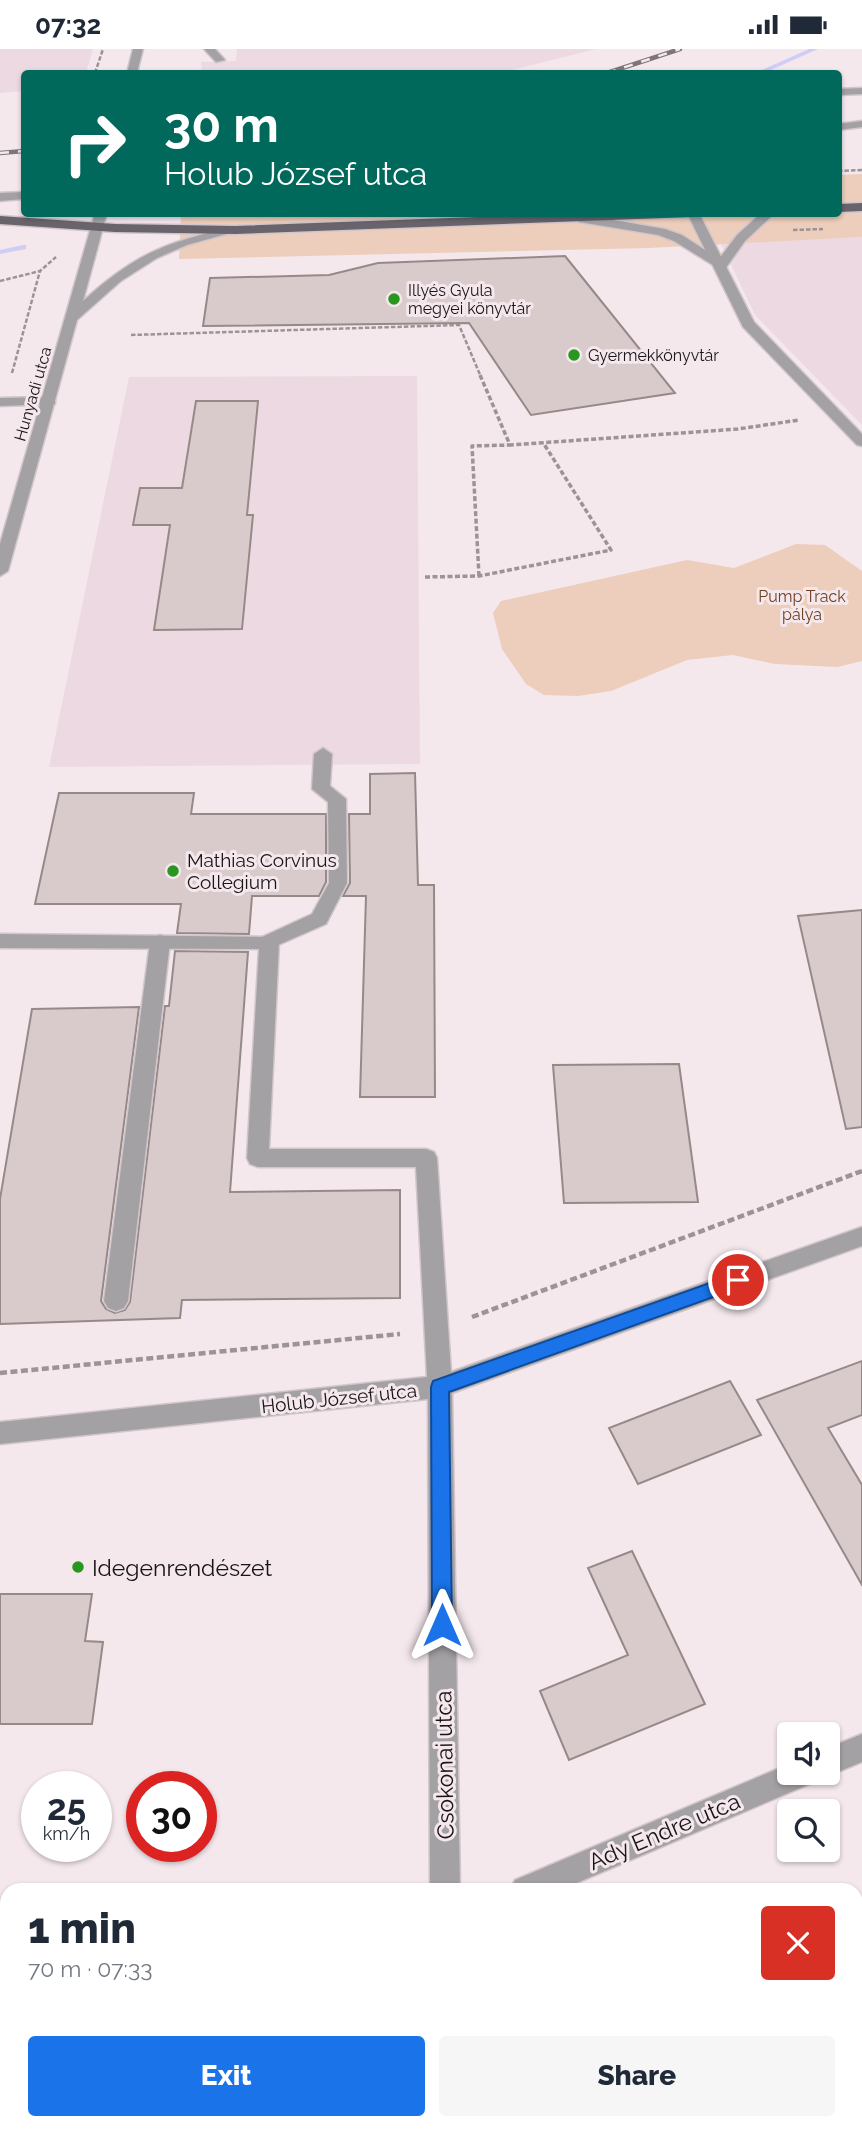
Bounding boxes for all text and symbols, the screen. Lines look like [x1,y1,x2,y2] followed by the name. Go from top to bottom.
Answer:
[35,10,101,40] text: 07:32
[164,96,279,153] text: 30 m
[49,98,140,189] icon: right
[164,155,427,192] text: Holub József utca
[408,281,531,318] place label: Illyés Gyula megyei könyvtár
[386,291,402,307] marker: Illyés Gyula megyei könyvtár
[10,345,56,443] street label: Hunyadi utca
[588,346,719,365] place label: Gyermekkönyvtár
[566,347,582,363] marker: Gyermekkönyvtár
[758,587,846,624] park label: Pump Track pálya
[187,849,337,893] place label: Mathias Corvinus Collegium
[165,863,181,879] marker: Mathias Corvinus Collegium
[708,1250,768,1310] pin
[719,1261,757,1299] icon: arrive
[260,1379,418,1417] street label: Holub József utca
[92,1554,272,1581] place label: Idegenrendészet
[70,1559,86,1575] marker: Idegenrendészet
[405,1588,479,1662] position arrow
[429,1690,459,1840] street label: Csokonai utca
[777,1722,840,1862] map controls
[777,1722,840,1785] button: sound
[126,1771,217,1862] speed limit sign: 30
[47,1787,86,1828] text: 25
[584,1787,744,1875] street label: Ady Endre utca
[777,1799,840,1862] button: search
[43,1823,90,1844] text: km/h
[28,1904,136,1953] text: 1 min
[761,1906,835,1980] button: close
[28,1955,152,1982] text: 70 m · 07:33
[28,2036,425,2116] button: Exit
[439,2036,835,2116] button: Share

